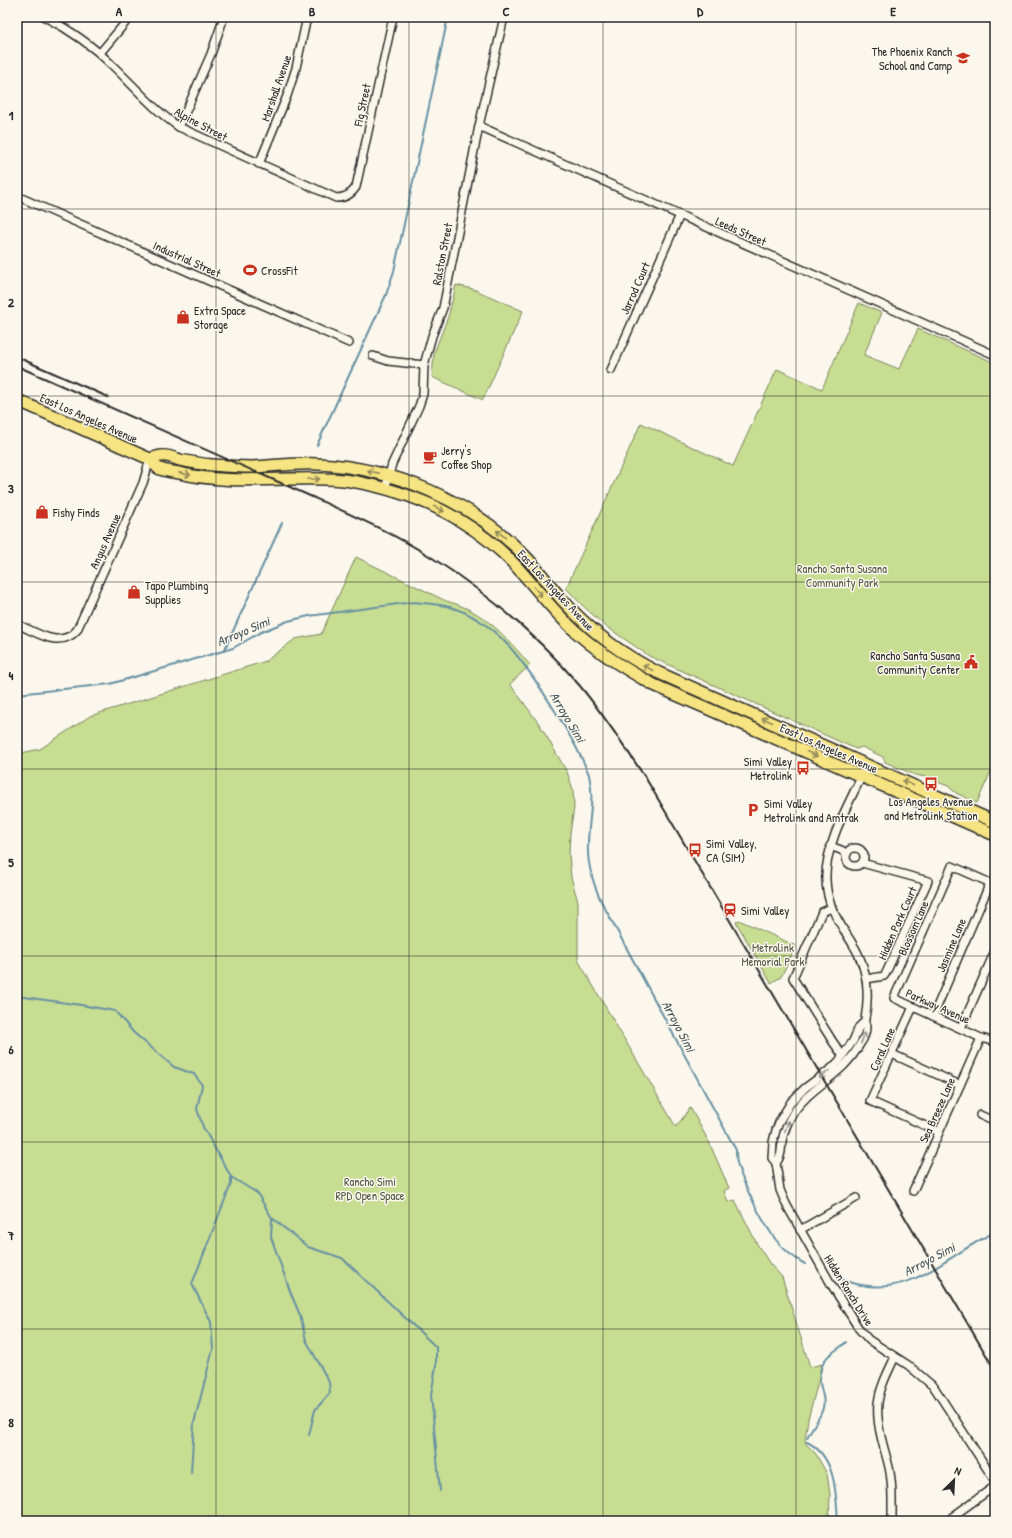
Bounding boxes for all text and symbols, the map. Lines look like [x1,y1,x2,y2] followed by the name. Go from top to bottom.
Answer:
[116,2,123,20] text: A
[309,2,316,20] text: B
[502,2,510,20] text: C
[697,2,704,20] text: D
[890,2,896,20] text: E
[872,43,952,74] place label: The Phoenix Ranch School and Camp
[955,50,971,66] school or university icon: The Phoenix Ranch School and Camp
[257,52,295,123] street label: Marshall Avenue
[349,81,375,129] street label: Fig Street
[172,103,231,145] street label: Alpine Street
[9,106,14,124] text: 1
[713,212,770,250] street label: Leeds Street
[428,221,457,287] street label: Ralston Street
[150,237,224,282] street label: Industrial Street
[616,258,654,317] street label: Jarrod Court
[242,262,258,278] sports icon: CrossFit
[261,262,298,279] place label: CrossFit
[8,293,15,311] text: 2
[194,302,246,333] place label: Extra Space Storage
[175,309,191,325] shop icon: Extra Space Storage
[37,389,141,447] street label: East Los Angeles Avenue
[441,442,492,473] place label: Jerry's Coffee Shop
[422,449,438,465] cafe icon: Jerry's Coffee Shop
[367,467,380,475] one-way arrow
[178,470,191,478] one-way arrow
[307,475,320,483] one-way arrow
[8,479,14,497] text: 3
[34,504,50,520] shop icon: Fishy Finds
[52,504,100,521] place label: Fishy Finds
[433,506,445,514] one-way arrow
[85,510,125,572] street label: Angus Avenue
[496,530,506,539] one-way arrow
[514,546,598,634] street label: East Los Angeles Avenue
[797,560,887,591] park label: Rancho Santa Susana Community Park
[145,577,208,608] place label: Tapo Plumbing Supplies
[126,584,142,600] shop icon: Tapo Plumbing Supplies
[534,586,543,597] one-way arrow
[214,611,273,650] water label: Arroyo Simi
[870,647,960,678] place label: Rancho Santa Susana Community Center
[963,654,979,670] public building icon: Rancho Santa Susana Community Center
[643,663,655,671] one-way arrow
[9,666,14,684] text: 4
[546,688,591,747] water label: Arroyo Simi
[761,716,773,724] one-way arrow
[777,719,881,777] street label: East Los Angeles Avenue
[805,751,817,758] one-way arrow
[744,753,792,784] place label: Simi Valley Metrolink
[795,760,811,776] bus stop icon: Simi Valley Metrolink
[923,776,939,792] bus stop icon: Los Angeles Avenue and Metrolink Station
[903,779,915,786] one-way arrow
[884,793,978,824] place label: Los Angeles Avenue and Metrolink Station
[764,795,859,826] place label: Simi Valley Metrolink and Amtrak
[745,802,761,818] parking icon: Simi Valley Metrolink and Amtrak
[706,835,757,866] place label: Simi Valley, CA (SIM)
[687,842,703,858] bus stop icon: Simi Valley, CA (SIM)
[8,853,14,871] text: 5
[873,883,921,962] street label: Hidden Park Court
[893,898,933,958] street label: Blossom Lane
[722,902,738,918] station icon: Simi Valley
[741,902,789,919] place label: Simi Valley
[932,915,970,975] street label: Jasmine Lane
[742,939,804,970] park label: Metrolink Memorial Park
[903,984,973,1028] street label: Parkway Avenue
[658,997,701,1056] water label: Arroyo Simi
[865,1024,899,1073] street label: Coral Lane
[859,1033,867,1045] one-way arrow
[8,1040,14,1058] text: 6
[818,1070,829,1078] one-way arrow
[915,1074,959,1145] street label: Sea Breeze Lane
[783,1121,791,1133] one-way arrow
[335,1173,405,1204] park label: Rancho Simi RPD Open Space
[7,1226,15,1244] text: 7
[900,1237,959,1280] water label: Arroyo Simi
[820,1251,878,1329] street label: Hidden Ranch Drive
[8,1413,14,1431] text: 8
[934,1460,974,1500] north arrow
[953,1463,964,1479] text: N

